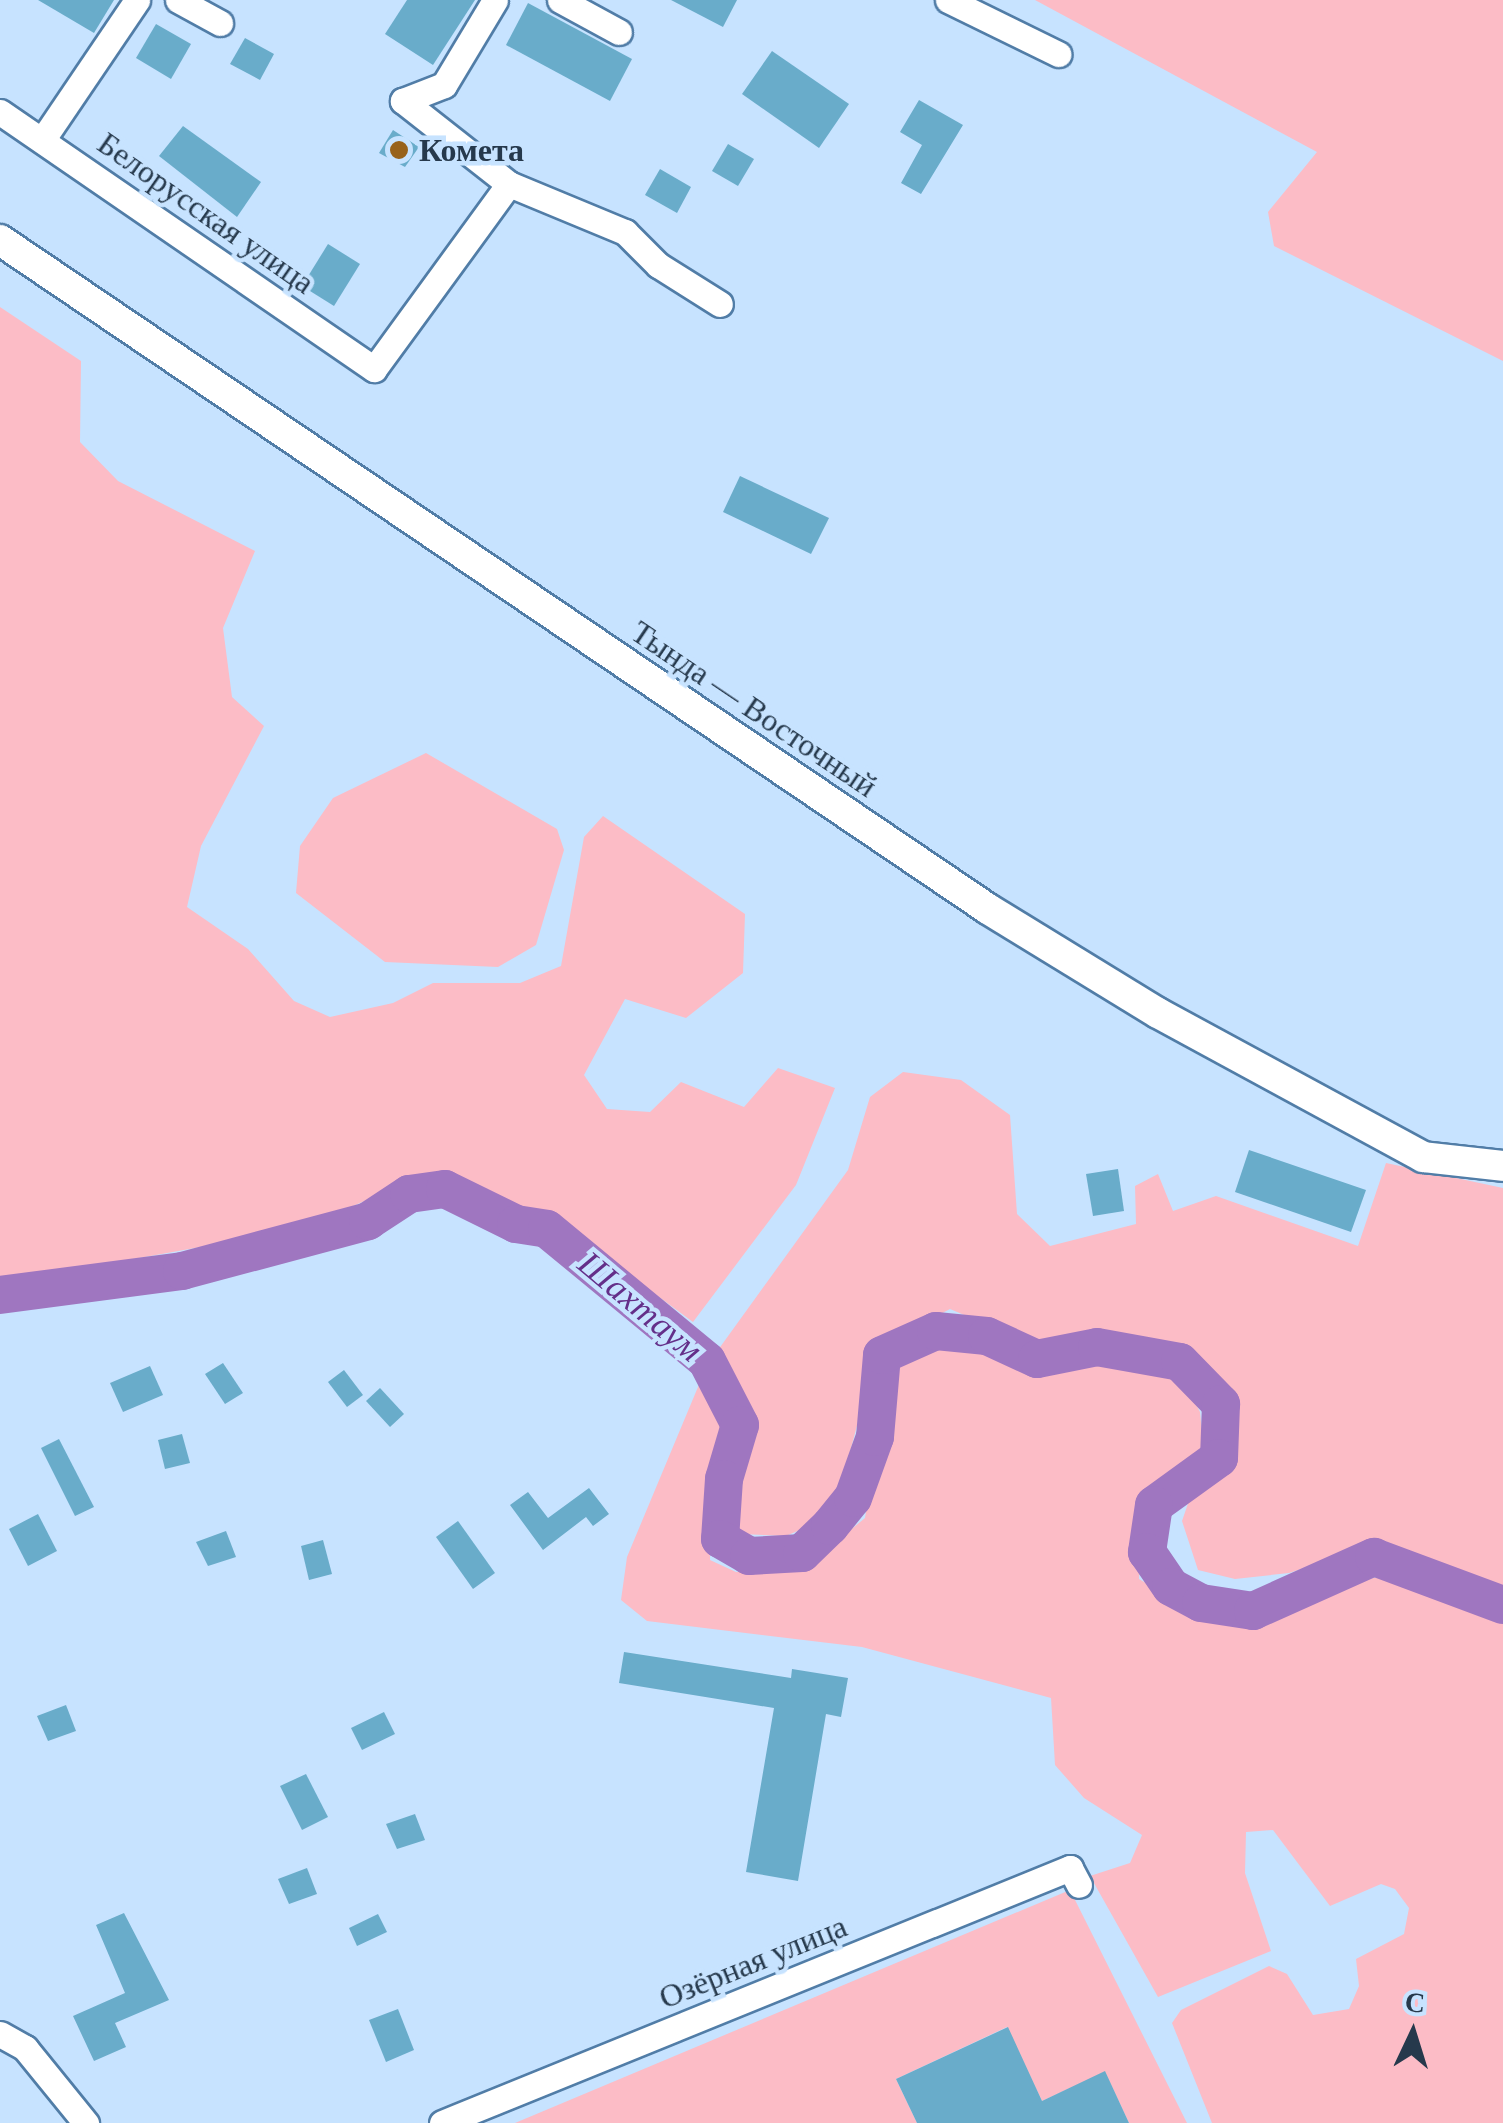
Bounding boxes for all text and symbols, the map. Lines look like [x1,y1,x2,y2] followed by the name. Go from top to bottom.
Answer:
[90,124,322,302] street label: Белорусская улица
[419,131,524,169] place label: Комета
[388,139,410,161] marker: Комета
[624,613,884,805] street label: Тында — Восточный
[569,1243,711,1371] water label: Шахтаум
[654,1907,852,2017] street label: Озёрная улица
[1363,1983,1463,2083] north arrow
[1404,1986,1426,2019] text: С

